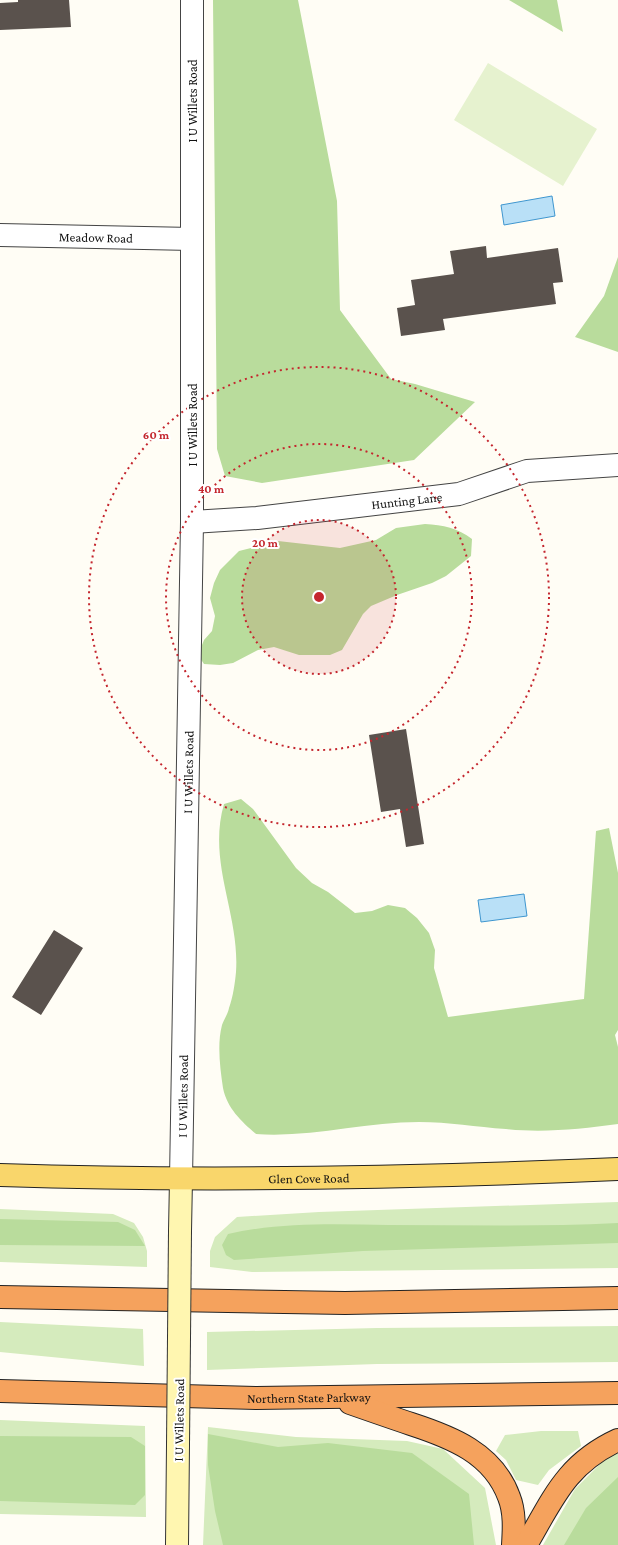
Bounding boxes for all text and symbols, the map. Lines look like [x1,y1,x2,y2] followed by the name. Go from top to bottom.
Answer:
[185,59,200,143] street label: I U Willets Road
[59,229,133,245] street label: Meadow Road
[185,383,200,467] street label: I U Willets Road
[143,428,170,442] text: 60 m
[198,482,225,496] text: 40 m
[371,489,443,512] street label: Hunting Lane
[252,536,279,550] text: 20 m
[312,590,326,604] centre of rings
[180,730,196,814] street label: I U Willets Road
[174,1054,191,1138] street label: I U Willets Road
[268,1170,350,1186] street label: Glen Cove Road
[171,1378,187,1462] street label: I U Willets Road
[247,1389,372,1406] street label: Northern State Parkway

